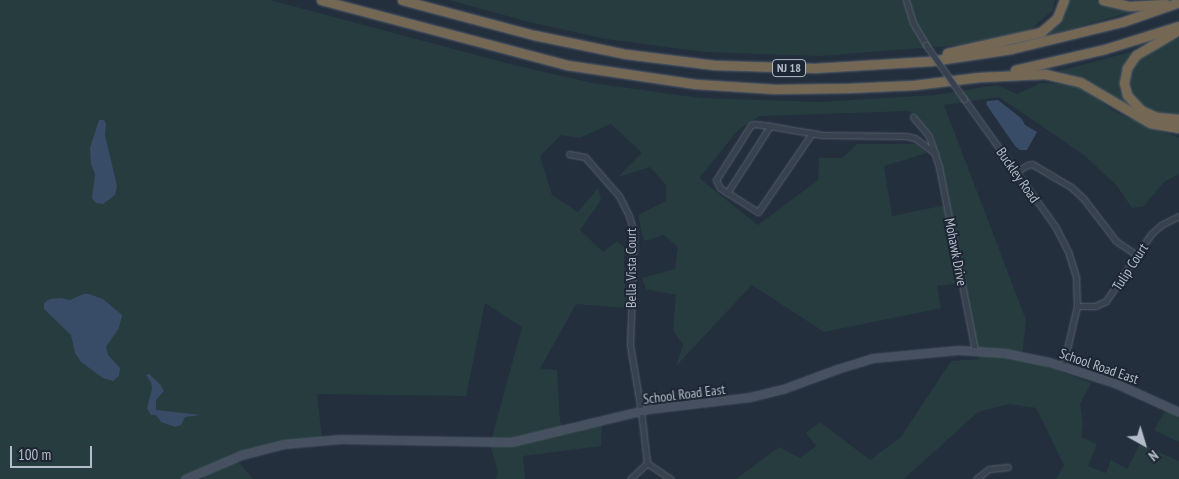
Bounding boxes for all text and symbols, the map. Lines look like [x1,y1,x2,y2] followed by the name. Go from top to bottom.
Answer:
[772,58,806,78] road number: NJ 18
[993,144,1043,206] street label: Buckley Road
[941,217,971,287] street label: Mohawk Drive
[623,228,639,308] street label: Bella Vista Court
[1109,240,1151,294] street label: Tulip Court
[1057,345,1141,387] street label: School Road East
[642,381,726,407] street label: School Road East
[1119,419,1169,469] north arrow
[12,436,95,468] scale bar
[18,445,51,464] text: 100 m
[1145,446,1162,465] text: N

